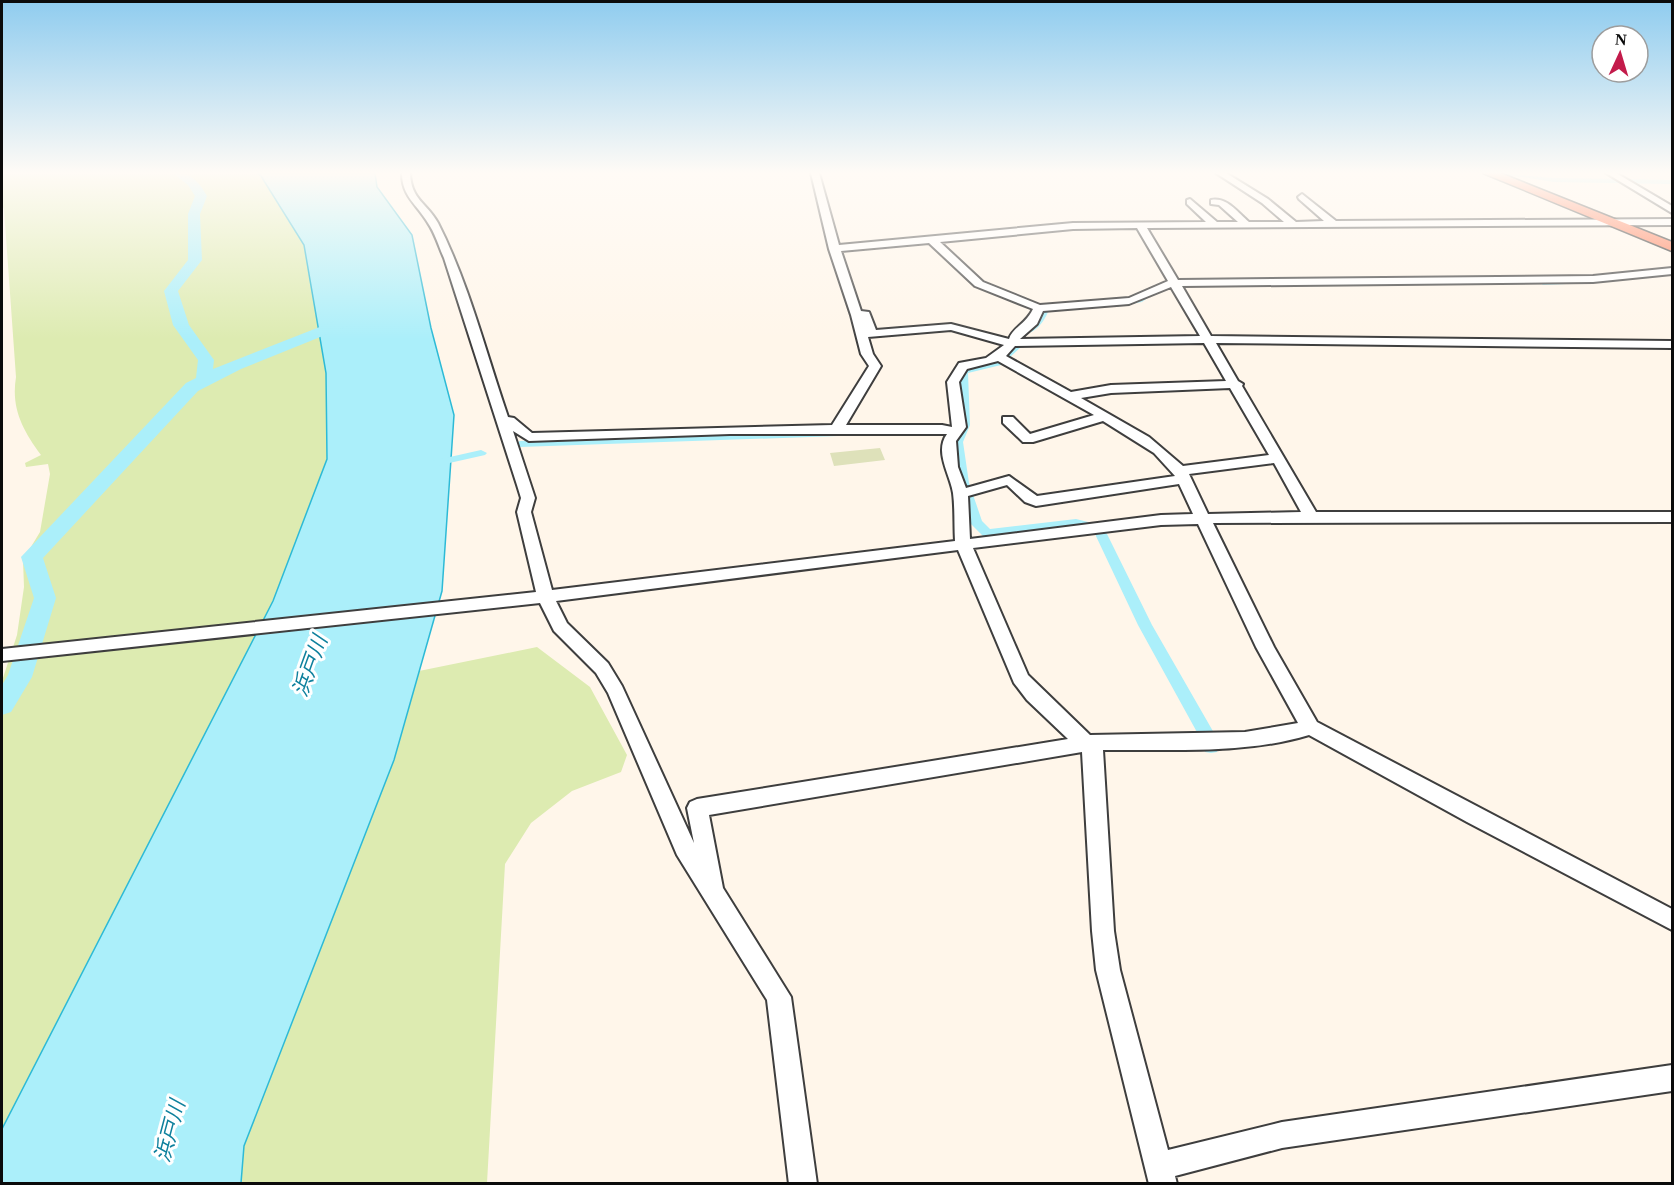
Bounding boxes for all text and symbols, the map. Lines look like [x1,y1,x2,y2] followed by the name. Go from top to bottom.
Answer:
[1590,24,1650,84] north arrow
[1615,31,1628,48] text: N
[288,630,333,700] water label: 浜戸川
[150,1096,190,1165] water label: 浜戸川

